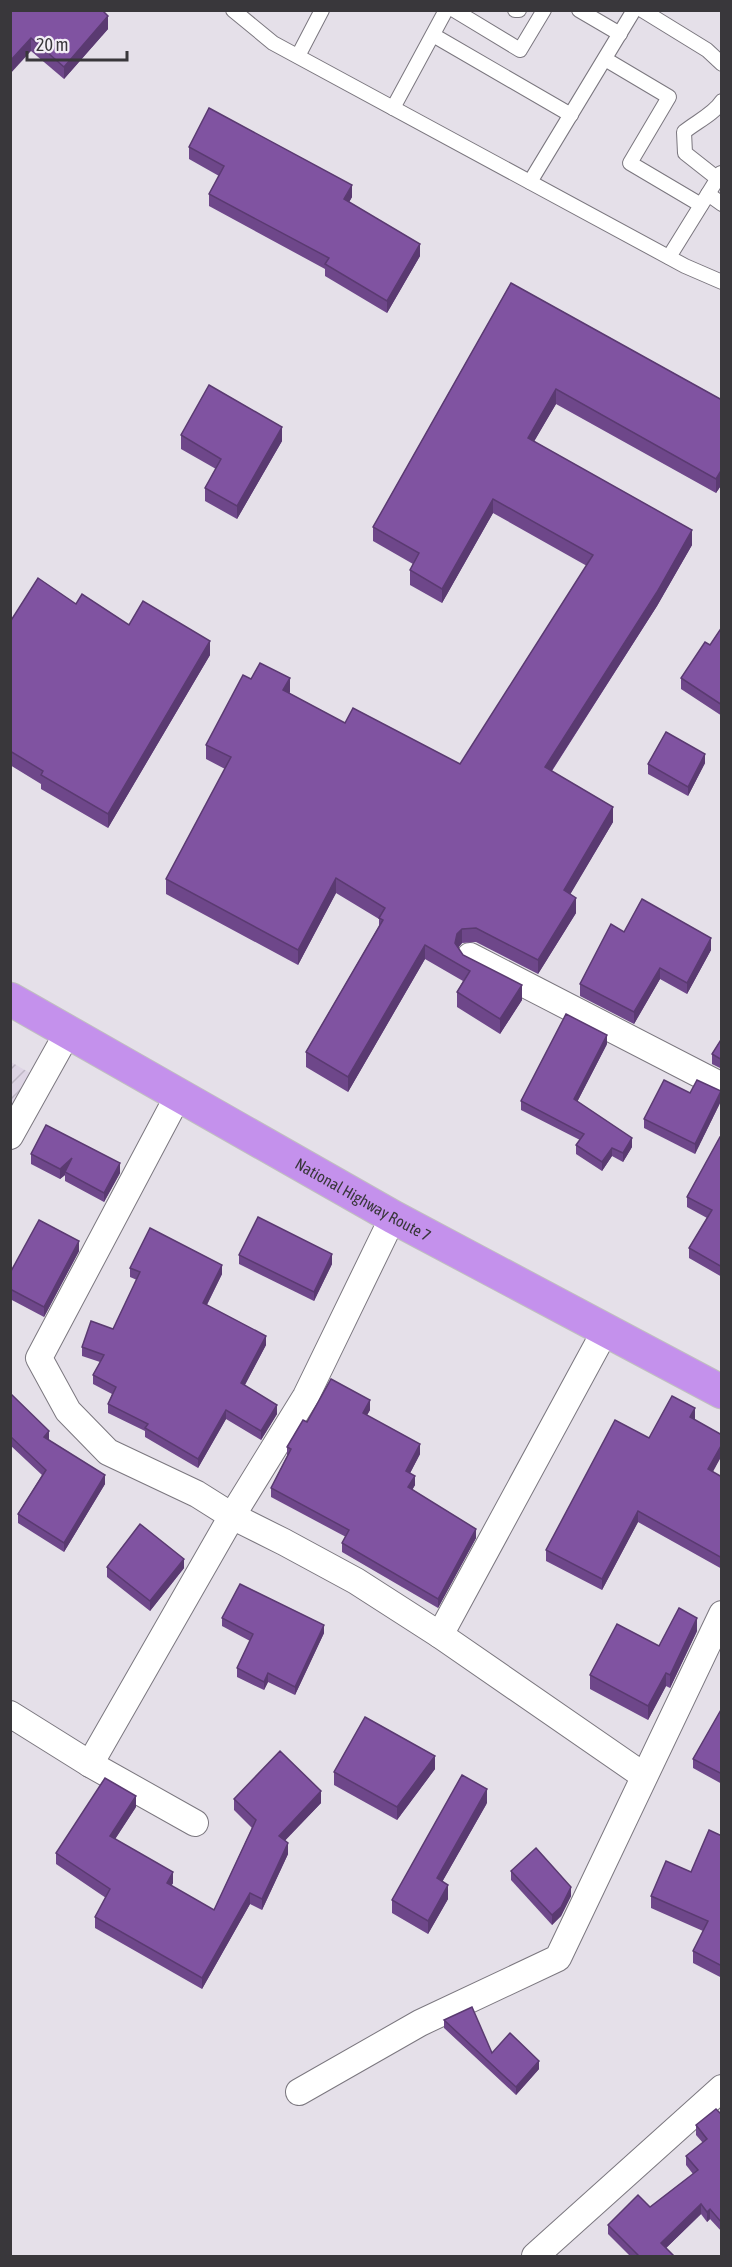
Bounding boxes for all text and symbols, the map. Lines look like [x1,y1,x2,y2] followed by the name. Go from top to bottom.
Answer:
[27,24,128,62] scale bar
[36,34,68,55] text: 20 m
[292,1154,434,1244] street label: National Highway Route 7

